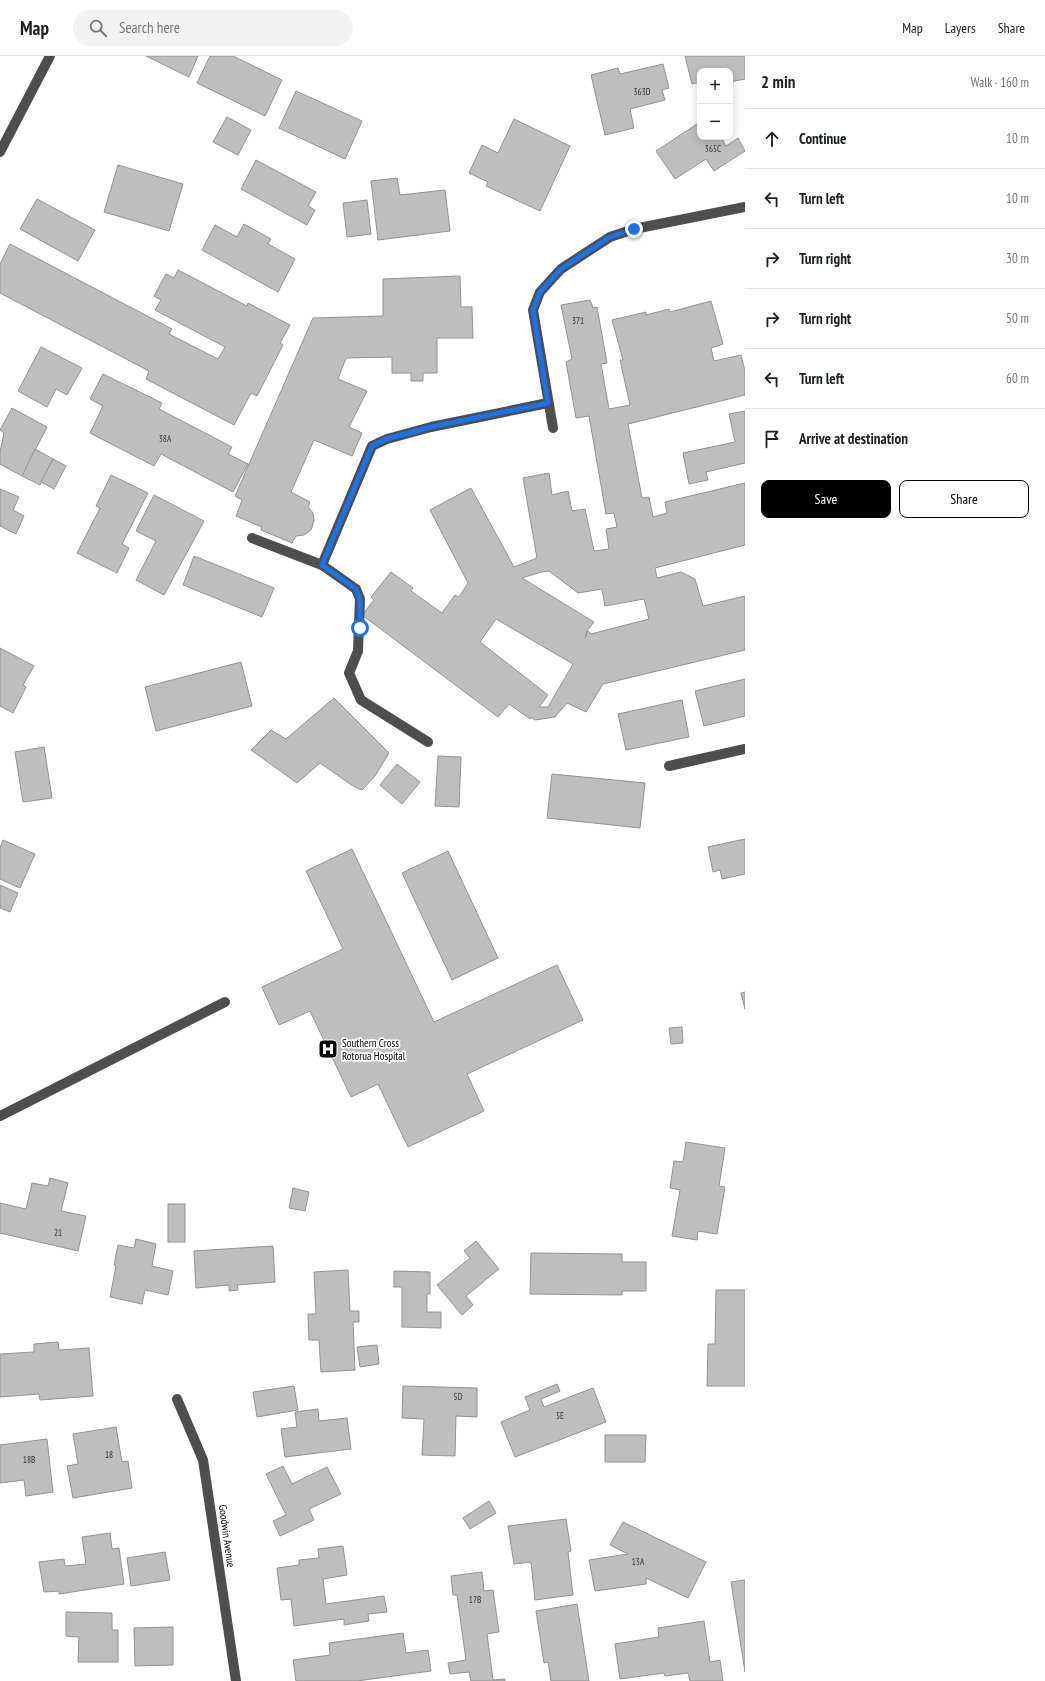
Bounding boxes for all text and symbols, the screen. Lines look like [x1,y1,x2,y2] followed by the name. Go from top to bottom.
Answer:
[73,10,353,46] search box
[20,16,49,40] text: Map
[87,17,109,39] icon: search
[119,18,180,37] text: Search here
[902,19,923,37] text: Map
[945,19,976,37] text: Layers
[998,19,1025,37] text: Share
[697,68,733,140] map controls
[697,68,733,104] button: +
[761,71,795,93] text: 2 min
[971,74,1029,91] text: Walk · 160 m
[634,86,651,97] house number: 363D
[697,104,733,140] button: −
[761,128,783,150] icon: ahead
[799,129,846,148] text: Continue
[1006,130,1029,147] text: 10 m
[705,143,721,154] house number: 365C
[761,188,783,210] icon: left
[799,189,844,208] text: Turn left
[1006,190,1029,207] text: 10 m
[625,220,643,238] route end
[761,248,783,270] icon: right
[799,249,851,268] text: Turn right
[1006,250,1029,267] text: 30 m
[761,308,783,330] icon: right
[799,309,851,328] text: Turn right
[1006,310,1029,327] text: 50 m
[572,315,584,326] house number: 371
[761,368,783,390] icon: left
[799,369,844,388] text: Turn left
[1006,370,1029,387] text: 60 m
[761,428,783,450] icon: arrive
[799,429,908,448] text: Arrive at destination
[159,433,172,444] house number: 38A
[761,480,891,518] button: Save
[899,480,1029,518] button: Share
[351,619,369,637] route start
[342,1036,406,1063] place label: Southern Cross Rotorua Hospital
[317,1038,339,1060] hospital icon: Southern Cross Rotorua Hospital
[54,1227,62,1238] house number: 21
[454,1391,463,1402] house number: 5D
[556,1410,564,1421] house number: 5E
[105,1449,113,1460] house number: 18
[23,1454,35,1465] house number: 18B
[216,1504,238,1569] street label: Goodwin Avenue
[632,1556,645,1567] house number: 13A
[469,1594,481,1605] house number: 17B

